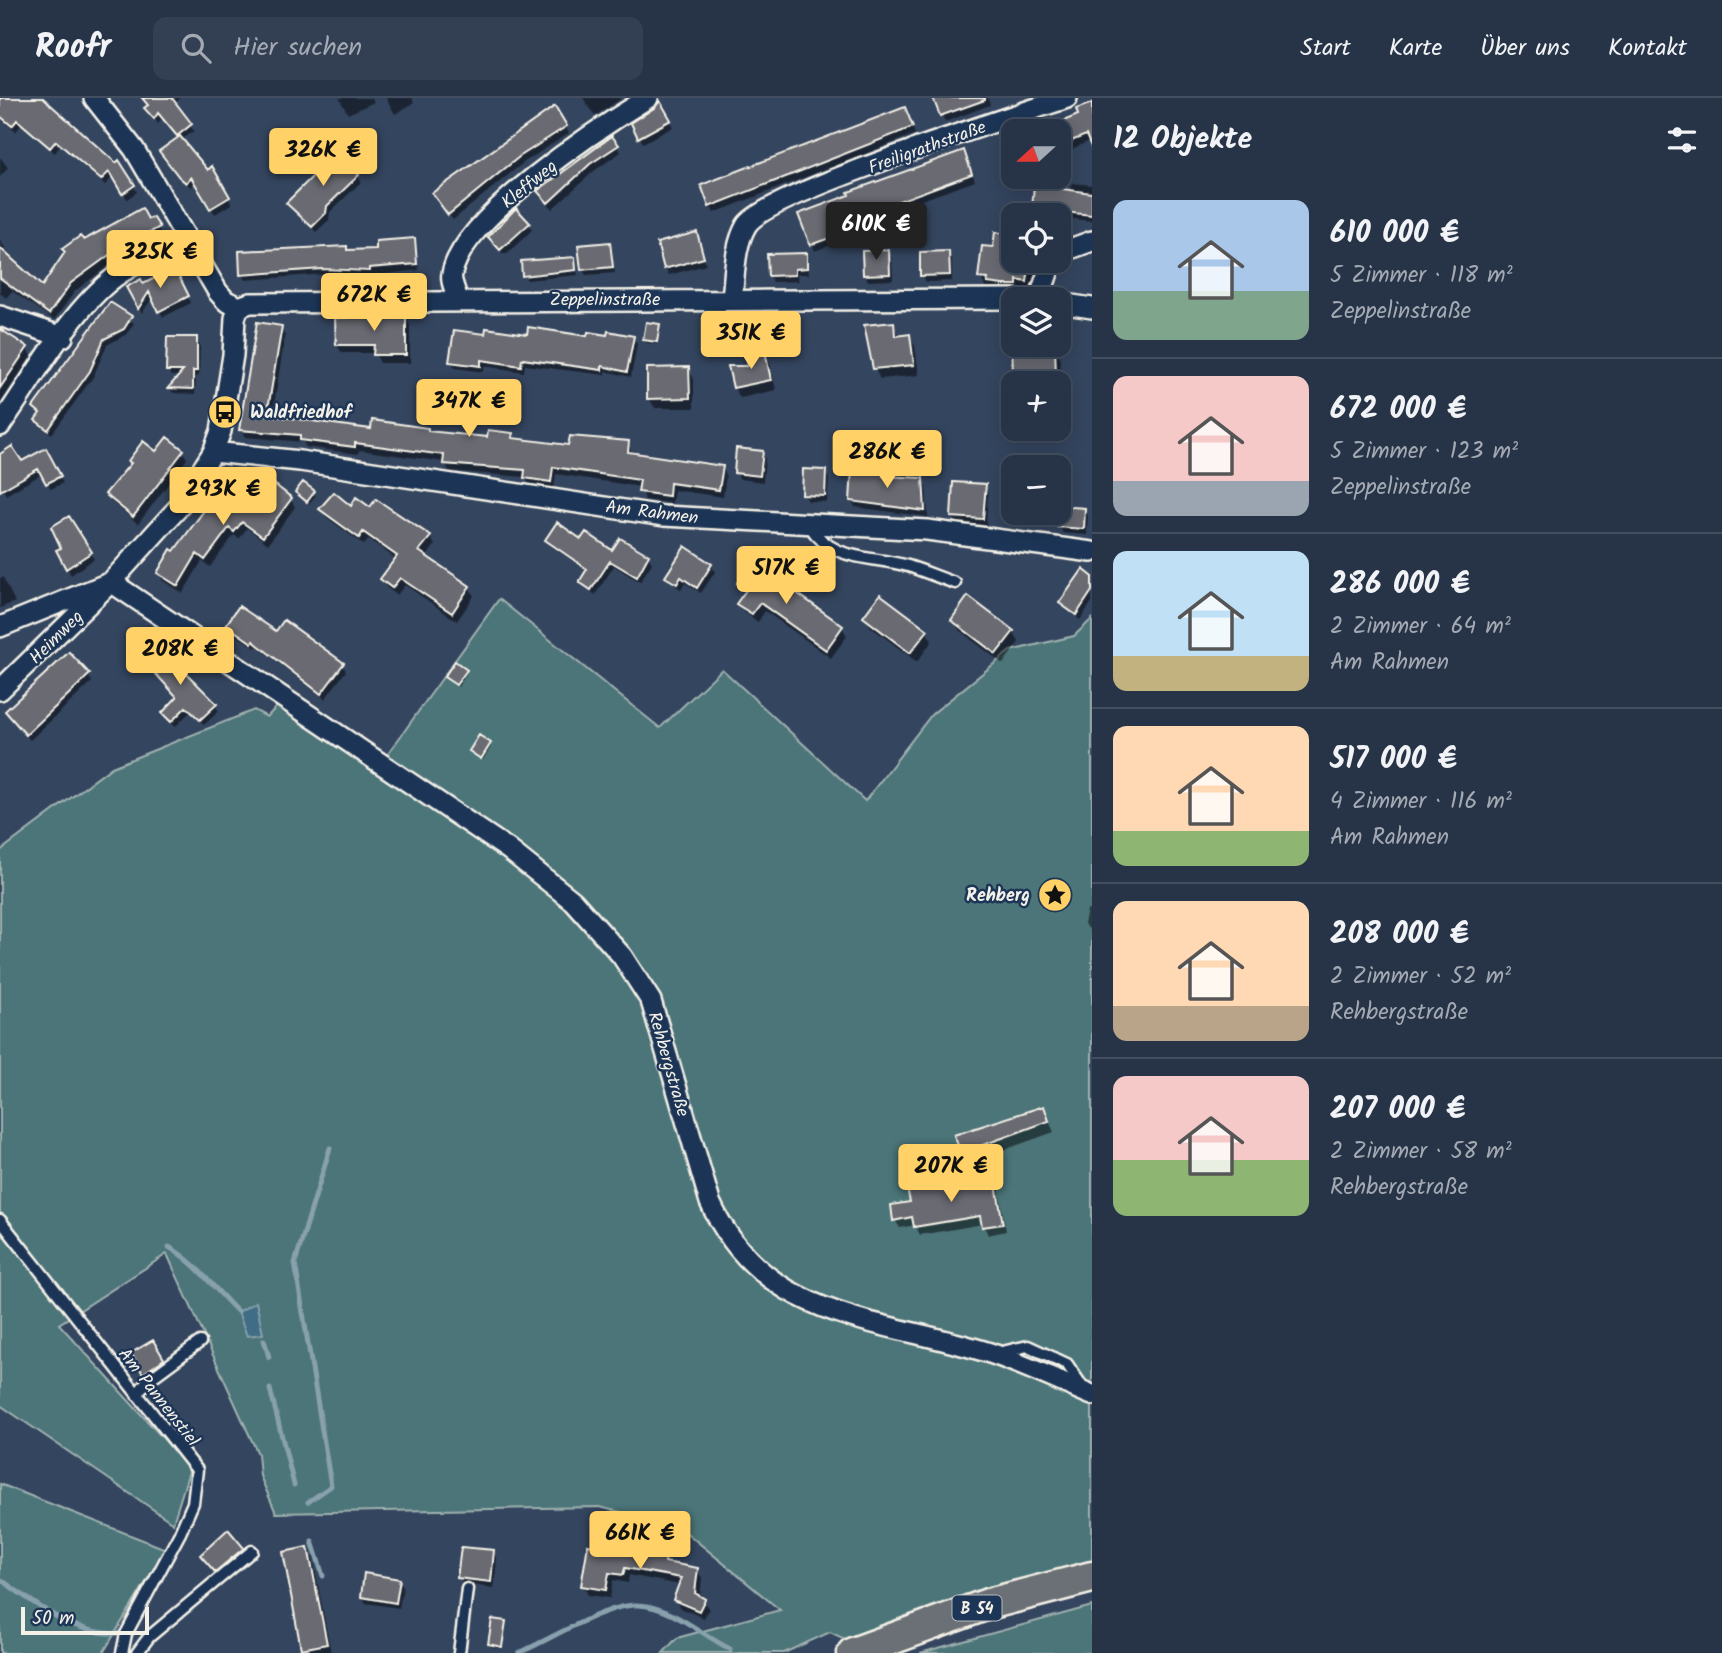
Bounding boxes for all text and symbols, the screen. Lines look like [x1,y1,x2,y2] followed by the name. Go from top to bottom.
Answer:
[153,17,643,80] search box
[35,22,111,75] text: Roofr
[233,27,362,69] text: Hier suchen
[177,29,215,67] icon: search
[1300,29,1351,68] text: Start
[1389,29,1442,68] text: Karte
[1480,29,1570,68] text: Über uns
[1608,29,1687,68] text: Kontakt
[864,114,991,183] street label: Freiligrathstraße
[1113,116,1252,164] text: 12 Objekte
[1001,119,1071,189] north arrow
[1001,119,1071,525] map controls
[1663,121,1701,159] icon: filters
[266,129,380,188] pin: 326K €
[285,133,361,169] text: 326K €
[495,153,565,217] street label: Kleffweg
[819,202,933,262] pin: 610K €
[1001,203,1071,273] button: locate
[842,207,910,243] text: 610K €
[1330,210,1459,258] text: 610 000 €
[1169,228,1253,312] icon: home
[103,230,217,290] pin: 325K €
[123,235,197,271] text: 325K €
[1330,258,1513,294] text: 5 Zimmer · 118 m²
[317,274,431,333] pin: 672K €
[337,278,411,314] text: 672K €
[550,286,660,315] street label: Zeppelinstraße
[1001,287,1071,357] button: layers
[1330,294,1471,330] text: Zeppelinstraße
[694,312,808,371] pin: 351K €
[717,316,785,352] text: 351K €
[1001,371,1071,441] button: +
[412,380,526,439] pin: 347K €
[432,384,506,420] text: 347K €
[1330,386,1466,434] text: 672 000 €
[206,393,244,431] bus stop icon: Waldfriedhof
[250,399,354,428] place label: Waldfriedhof
[1169,404,1253,488] icon: home
[830,430,944,490] pin: 286K €
[1330,434,1518,470] text: 5 Zimmer · 123 m²
[849,435,925,471] text: 286K €
[1001,455,1071,525] button: −
[166,468,280,527] pin: 293K €
[1330,470,1471,506] text: Zeppelinstraße
[186,472,260,508] text: 293K €
[604,493,700,534] street label: Am Rahmen
[729,546,843,606] pin: 517K €
[753,551,819,587] text: 517K €
[1330,561,1470,609] text: 286 000 €
[1169,579,1253,663] icon: home
[23,604,91,672] street label: Heimweg
[1330,609,1511,645] text: 2 Zimmer · 64 m²
[123,628,237,687] pin: 208K €
[142,632,218,668] text: 208K €
[1330,645,1449,681] text: Am Rahmen
[1330,736,1457,784] text: 517 000 €
[1169,754,1253,838] icon: home
[1330,784,1512,820] text: 4 Zimmer · 116 m²
[1330,820,1449,856] text: Am Rahmen
[1036,876,1074,914] place icon: Rehberg
[966,882,1030,911] place label: Rehberg
[1330,911,1469,959] text: 208 000 €
[1169,929,1253,1013] icon: home
[1330,959,1511,995] text: 2 Zimmer · 52 m²
[1330,995,1468,1031] text: Rehbergstraße
[639,1009,696,1120] street label: Rehbergstraße
[1330,1086,1465,1134] text: 207 000 €
[1169,1104,1253,1188] icon: home
[1330,1134,1512,1170] text: 2 Zimmer · 58 m²
[894,1144,1008,1204] pin: 207K €
[914,1149,988,1185] text: 207K €
[1330,1170,1468,1206] text: Rehbergstraße
[110,1342,206,1454] street label: Am Pannenstiel
[583,1512,697,1571] pin: 661K €
[605,1516,675,1552] text: 661K €
[953,1596,1002,1620] road number: B 54
[21,1604,149,1636] scale bar
[32,1604,74,1634] text: 50 m

